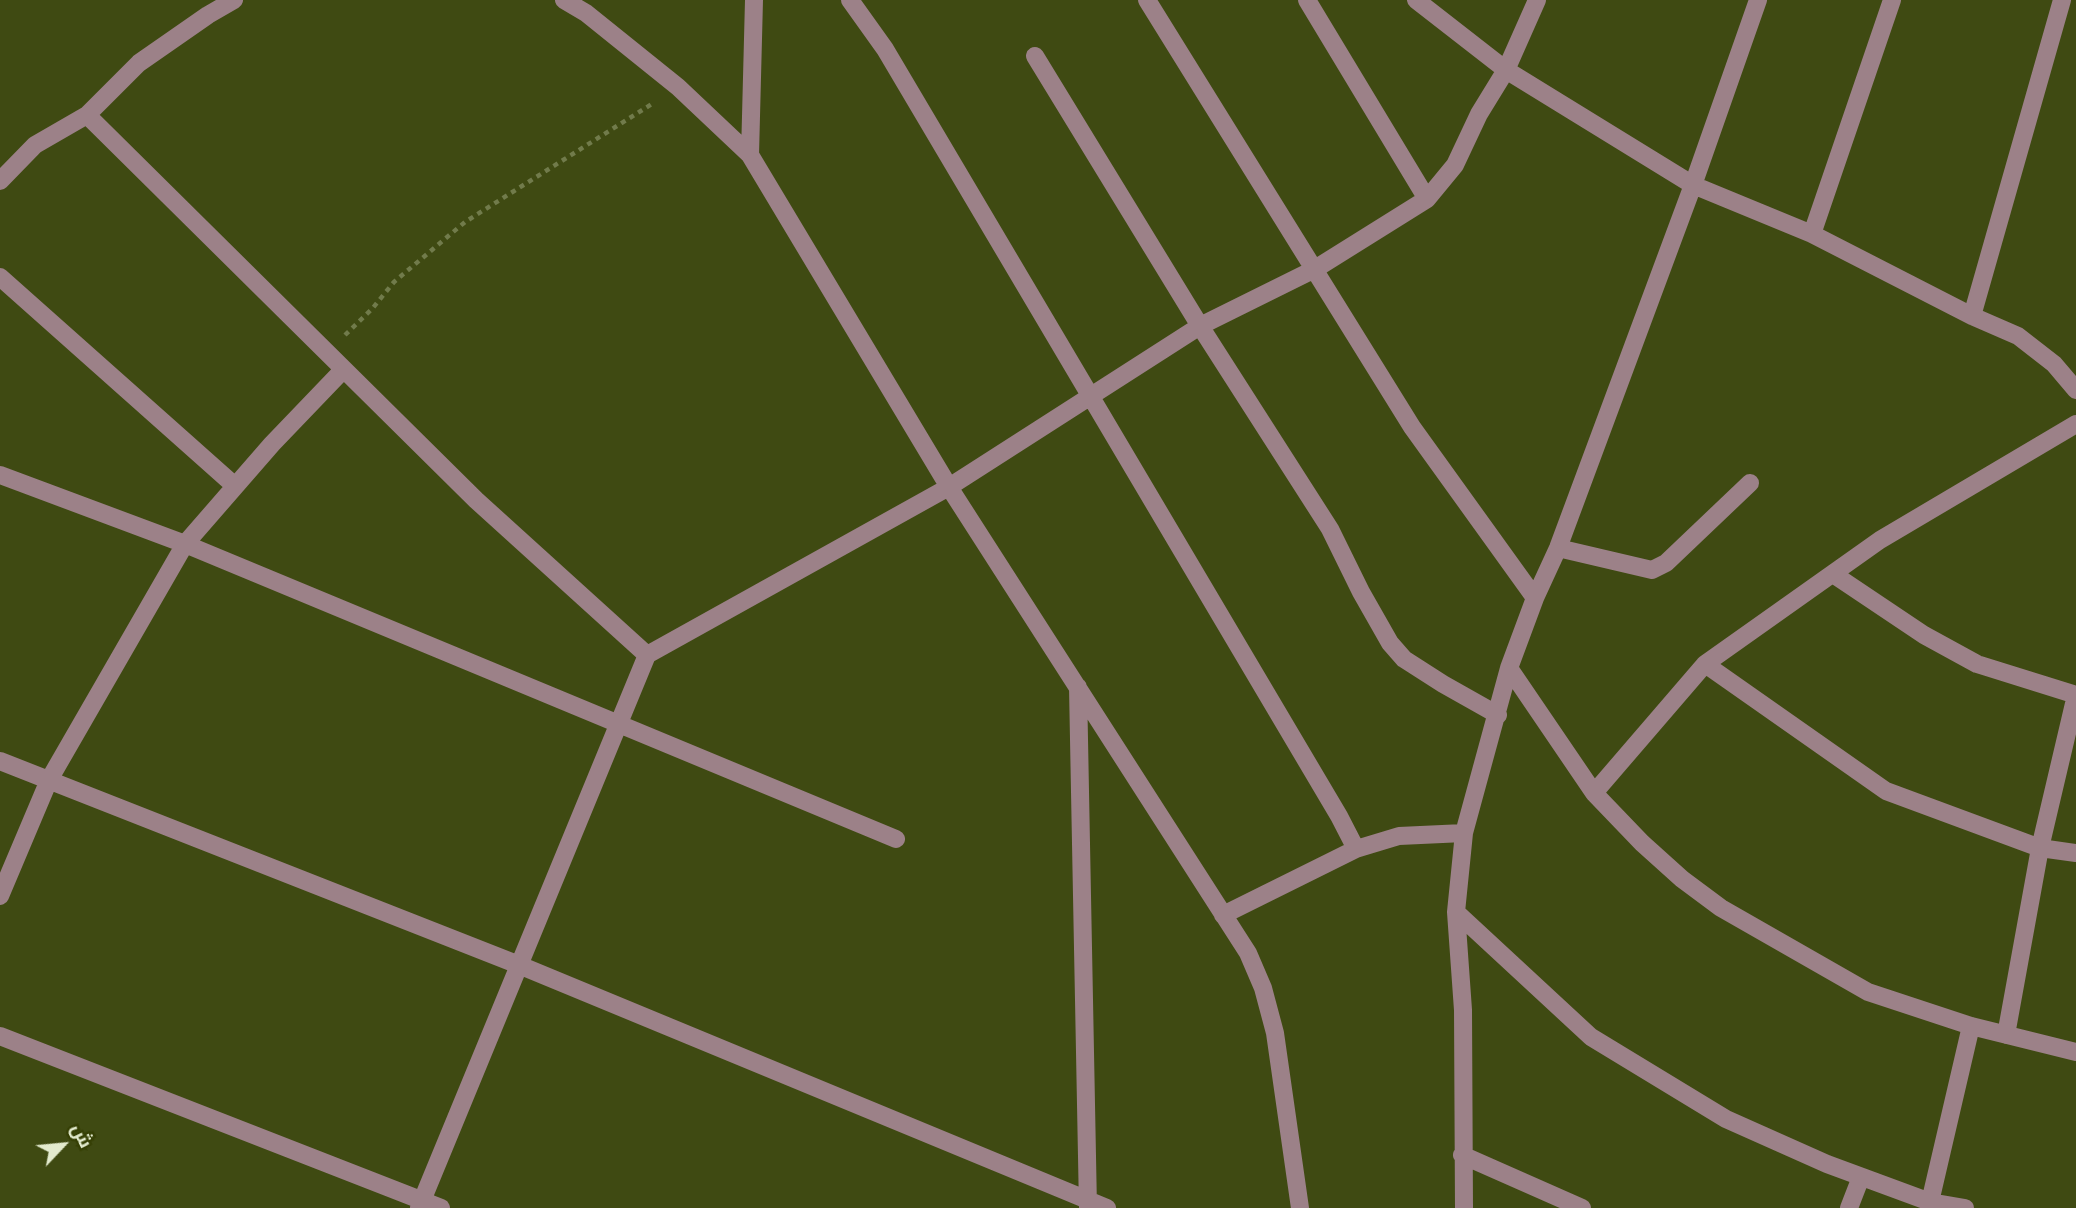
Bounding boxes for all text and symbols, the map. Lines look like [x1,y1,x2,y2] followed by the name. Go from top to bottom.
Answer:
[28,1110,98,1180] north arrow
[66,1119,99,1152] text: ش

